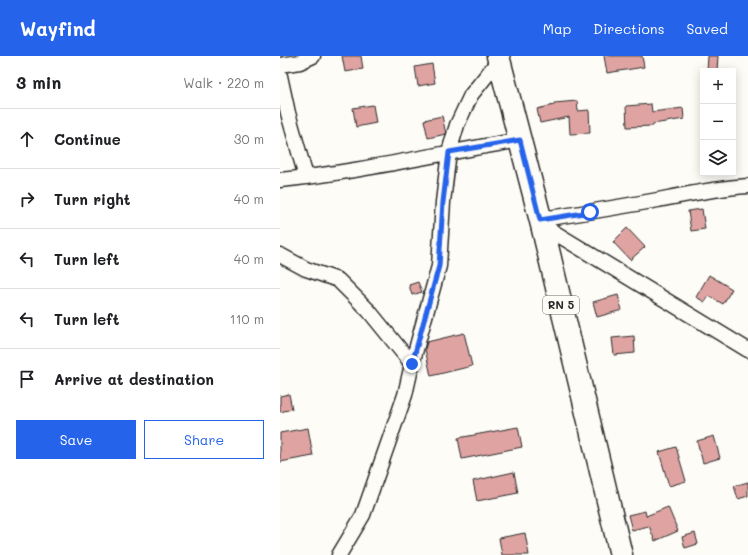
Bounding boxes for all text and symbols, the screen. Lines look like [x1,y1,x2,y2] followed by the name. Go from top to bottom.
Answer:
[20,16,96,41] text: Wayfind
[543,19,571,38] text: Map
[593,19,664,38] text: Directions
[686,19,728,38] text: Saved
[700,68,736,176] map controls
[700,68,736,104] button: +
[16,71,61,93] text: 3 min
[183,74,264,91] text: Walk · 220 m
[700,104,736,140] button: −
[16,128,38,150] icon: ahead
[54,129,121,149] text: Continue
[234,130,264,147] text: 30 m
[700,140,736,176] button: layers
[16,188,38,210] icon: right
[54,189,131,209] text: Turn right
[234,190,264,207] text: 40 m
[581,203,599,221] route start
[16,248,38,270] icon: left
[54,249,119,269] text: Turn left
[234,250,264,267] text: 40 m
[543,296,579,314] road number: RN 5
[16,308,38,330] icon: left
[54,309,119,329] text: Turn left
[230,310,264,327] text: 110 m
[403,355,421,373] route end
[16,368,38,390] icon: arrive
[54,369,214,389] text: Arrive at destination
[16,420,136,459] button: Save
[144,420,264,459] button: Share

